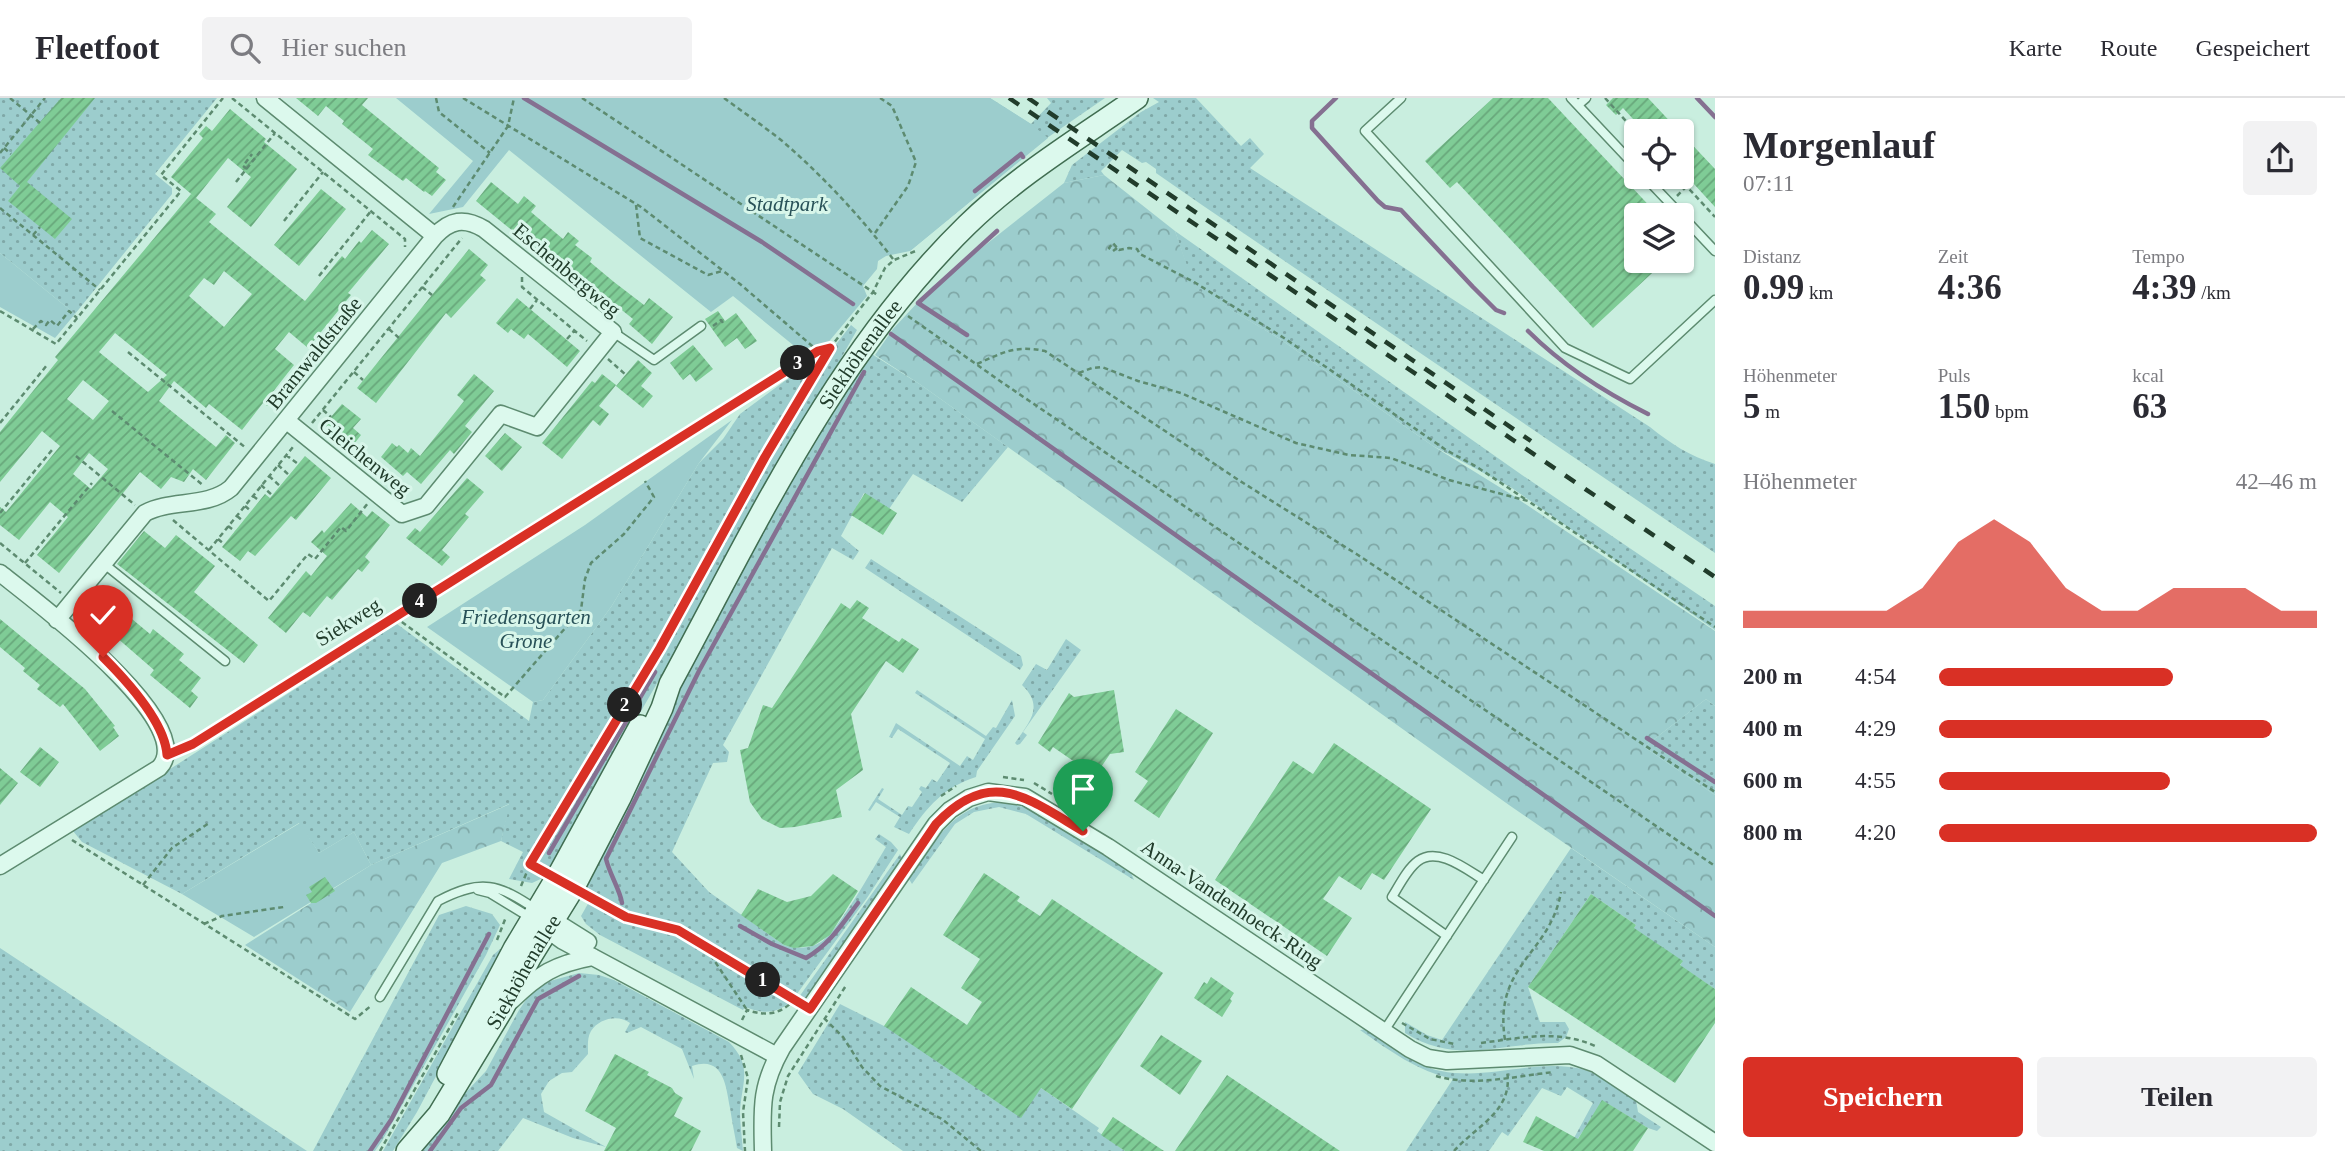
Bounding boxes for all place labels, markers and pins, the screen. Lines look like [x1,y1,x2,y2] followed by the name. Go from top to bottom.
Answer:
[780,345,816,380] pin: 3
[402,584,438,618] pin: 4
[73,585,133,657] pin
[608,688,642,722] pin: 2
[1053,759,1113,831] pin
[746,962,780,998] pin: 1

